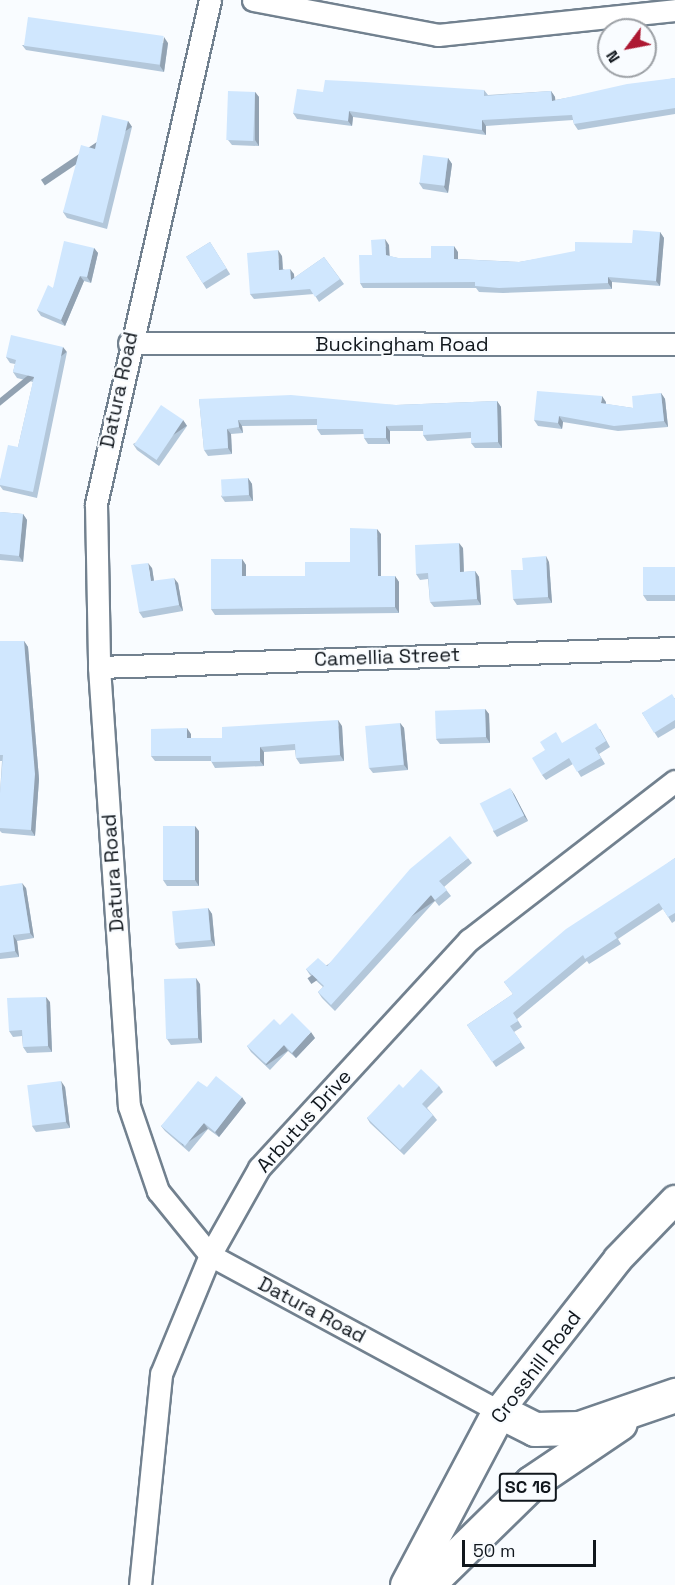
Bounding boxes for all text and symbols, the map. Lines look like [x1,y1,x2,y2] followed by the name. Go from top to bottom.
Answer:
[597,18,657,78] north arrow
[601,47,625,67] text: N
[95,330,143,450] street label: Datura Road
[315,332,489,356] street label: Buckingham Road
[314,642,460,672] street label: Camellia Street
[97,813,129,933] street label: Datura Road
[251,1065,357,1177] street label: Arbutus Drive
[254,1272,370,1348] street label: Datura Road
[486,1306,586,1428] street label: Crosshill Road
[498,1472,558,1502] road number: SC 16
[465,1528,598,1566] scale bar
[473,1539,515,1562] text: 50 m

